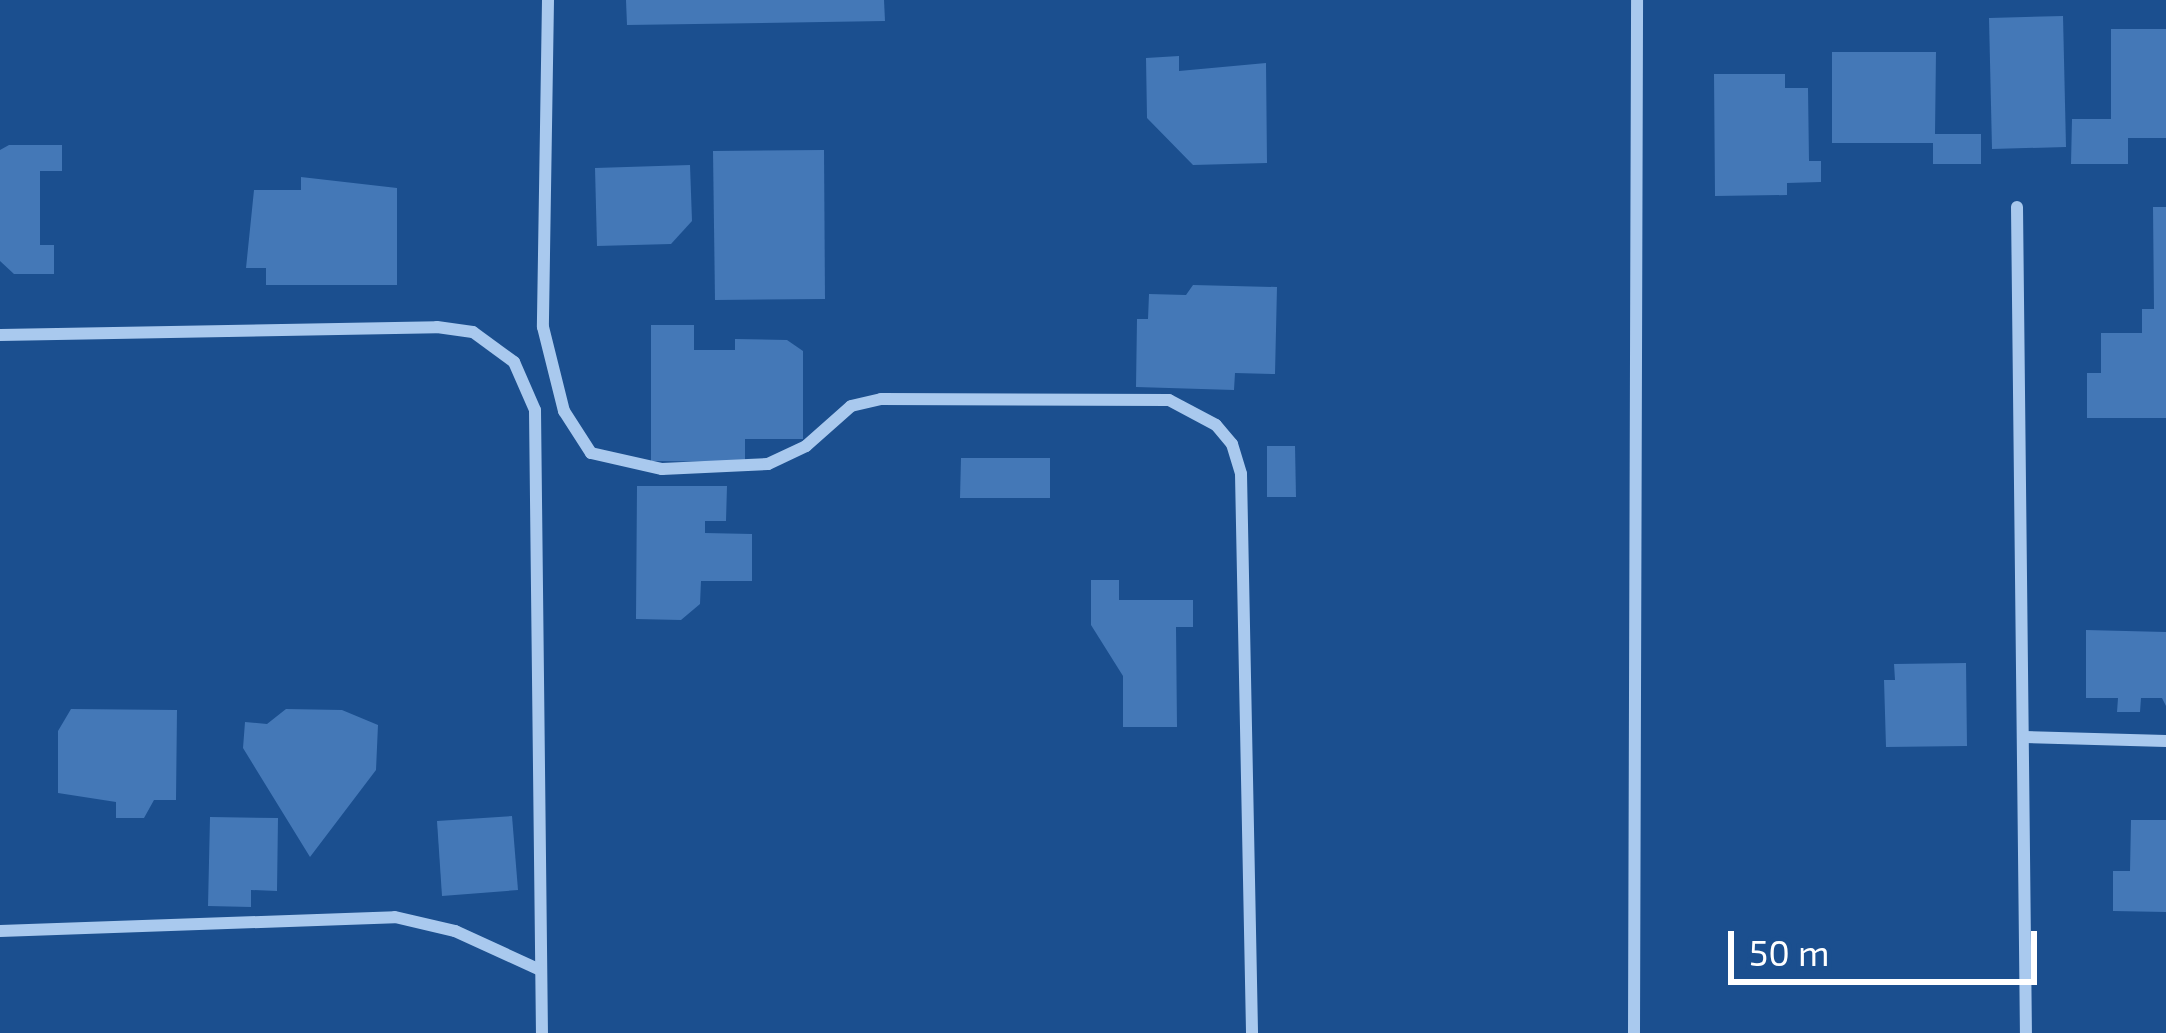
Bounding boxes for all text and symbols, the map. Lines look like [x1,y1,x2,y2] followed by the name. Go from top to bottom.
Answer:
[1734,907,2043,981] scale bar
[1749,930,1830,973] text: 50 m

